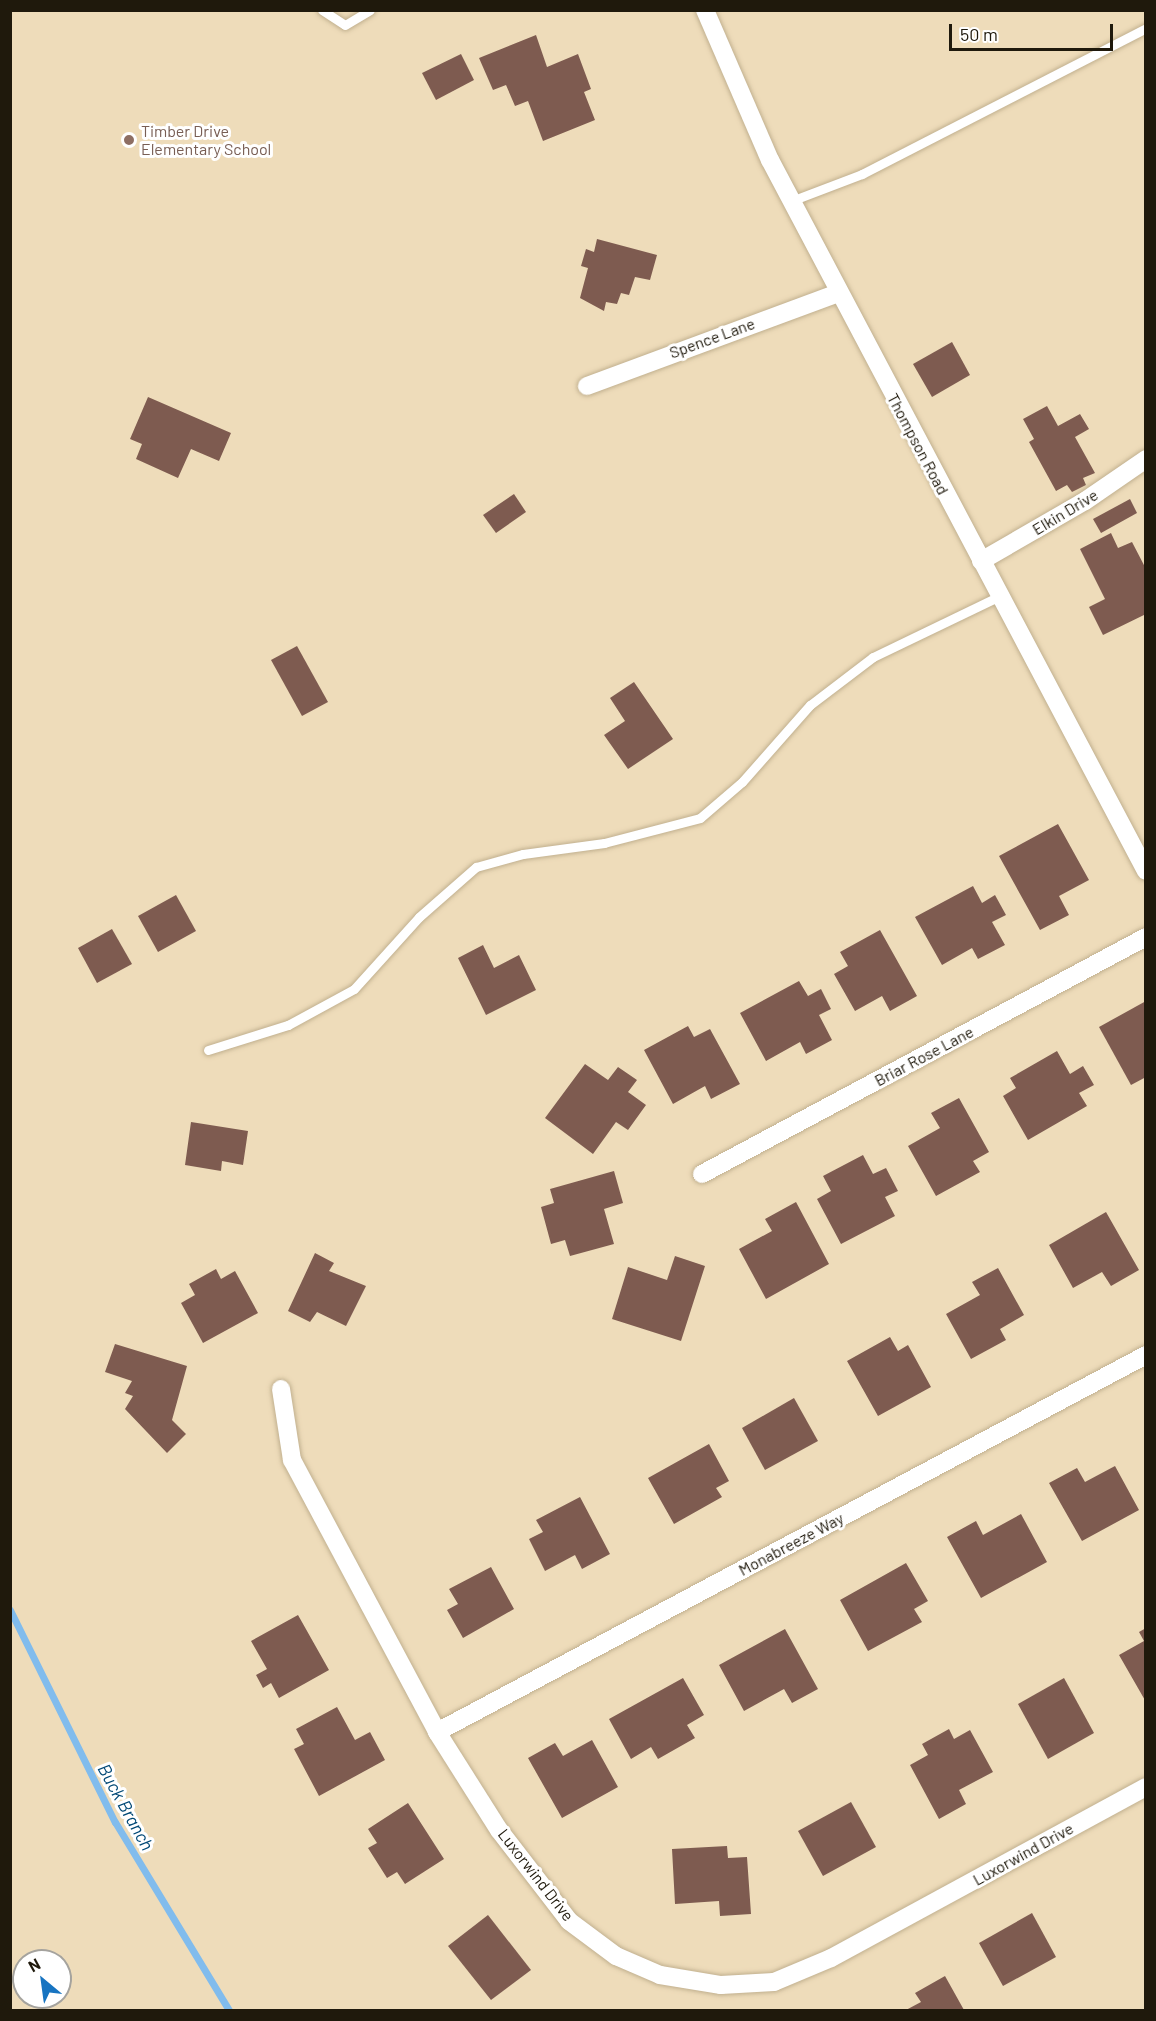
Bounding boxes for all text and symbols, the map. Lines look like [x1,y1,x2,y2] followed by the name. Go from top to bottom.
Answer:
[952,12,1116,50] scale bar
[960,23,998,45] text: 50 m
[141,121,271,159] place label: Timber Drive Elementary School
[122,133,136,147] marker: Timber Drive Elementary School
[667,314,757,362] street label: Spence Lane
[883,390,953,498] street label: Thompson Road
[1029,485,1101,539] street label: Elkin Drive
[871,1022,977,1090] street label: Briar Rose Lane
[735,1508,847,1580] street label: Monabreeze Way
[93,1760,159,1854] water label: Buck Branch
[970,1819,1076,1889] street label: Luxorwind Drive
[494,1825,578,1925] street label: Luxorwind Drive
[12,1949,72,2009] north arrow
[25,1954,43,1975] text: N

